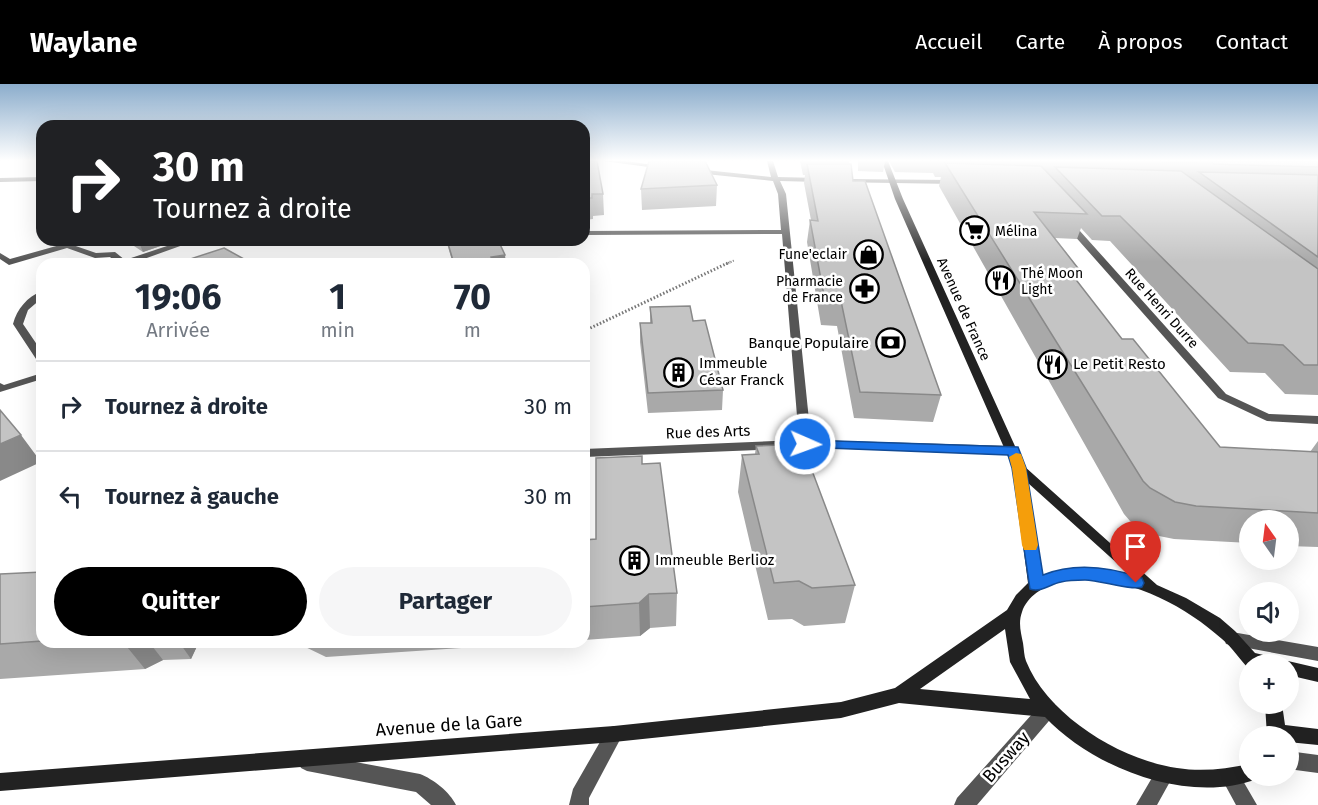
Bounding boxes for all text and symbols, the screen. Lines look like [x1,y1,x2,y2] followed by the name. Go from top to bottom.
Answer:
[30,26,137,59] text: Waylane
[915,29,982,55] text: Accueil
[1015,29,1065,55] text: Carte
[1098,29,1183,55] text: À propos
[1216,29,1288,55] text: Contact
[153,142,245,192] text: 30 m
[54,144,132,222] icon: right
[153,193,352,225] text: Tournez à droite
[958,215,990,247] supermarket icon: Mélina
[995,223,1037,240] place label: Mélina
[852,238,884,270] shop icon: Fune'eclair
[779,246,848,263] place label: Fune'eclair
[933,255,994,363] street label: Avenue de France
[984,265,1016,297] restaurant icon: Thé Moon Light
[1021,265,1083,298] place label: Thé Moon Light
[1121,265,1202,352] street label: Rue Henri Durre
[776,273,843,306] place label: Pharmacie de France
[848,273,880,305] pharmacy icon: Pharmacie de France
[135,275,222,319] text: 19:06
[329,275,346,319] text: 1
[454,275,491,319] text: 70
[146,318,210,342] text: Arrivée
[320,318,355,342] text: min
[464,318,481,342] text: m
[874,327,906,359] bank icon: Banque Populaire
[748,334,869,352] place label: Banque Populaire
[1036,348,1068,380] restaurant icon: Le Petit Resto
[699,354,784,389] place label: Immeuble César Franck
[1073,355,1166,373] place label: Le Petit Resto
[662,356,694,388] building icon: Immeuble César Franck
[54,390,87,423] icon: right
[105,393,268,420] text: Tournez à droite
[524,393,572,420] text: 30 m
[773,412,837,476] position arrow
[665,422,751,442] street label: Rue des Arts
[54,480,87,513] icon: left
[105,483,279,510] text: Tournez à gauche
[524,483,572,510] text: 30 m
[1239,510,1299,570] north arrow
[1239,510,1299,786] map controls
[1110,521,1161,583] pin
[1119,530,1152,563] icon: arrive
[618,544,650,576] building icon: Immeuble Berlioz
[655,551,775,569] place label: Immeuble Berlioz
[54,567,307,636] button: Quitter
[319,567,572,636] button: Partager
[1239,582,1299,642] button: sound
[1239,654,1299,714] button: +
[375,709,523,741] street label: Avenue de la Gare
[1239,726,1299,786] button: −
[978,727,1034,787] street label: Busway

